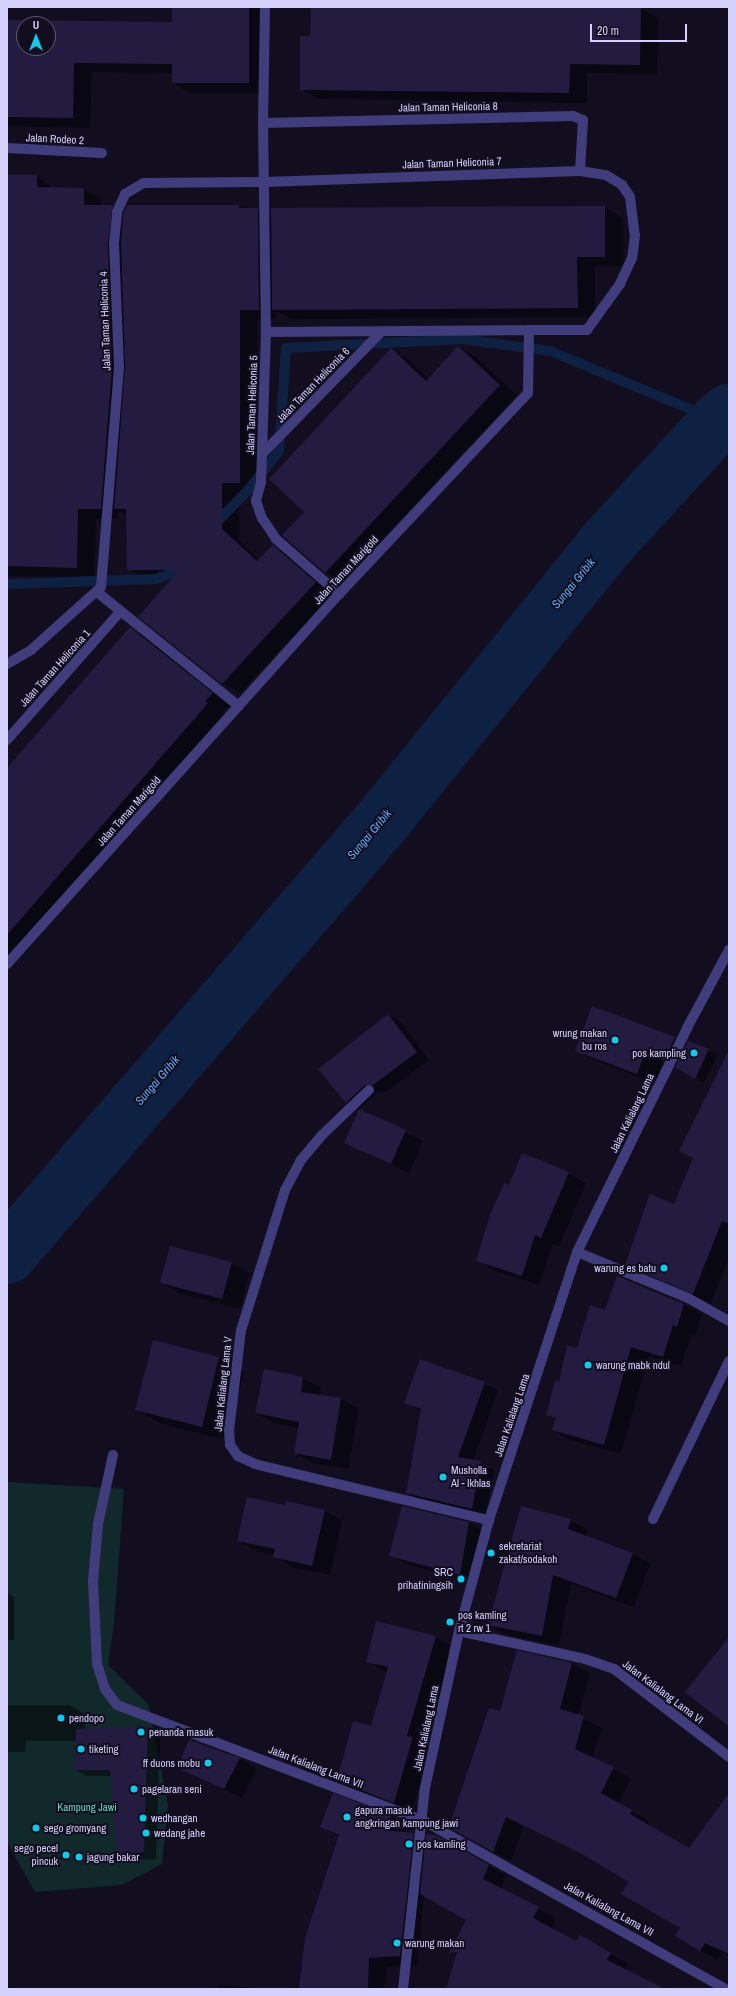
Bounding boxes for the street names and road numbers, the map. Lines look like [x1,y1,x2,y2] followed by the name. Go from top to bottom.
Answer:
[398,100,498,114] street label: Jalan Taman Heliconia 8
[26,131,84,147] street label: Jalan Rodeo 2
[402,155,502,171] street label: Jalan Taman Heliconia 7
[97,271,113,371] street label: Jalan Taman Heliconia 4
[274,345,352,425] street label: Jalan Taman Heliconia 6
[244,355,260,455] street label: Jalan Taman Heliconia 5
[311,533,381,607] street label: Jalan Taman Marigold
[17,627,93,709] street label: Jalan Taman Heliconia 1
[94,774,164,848] street label: Jalan Taman Marigold
[607,1071,657,1155] street label: Jalan Kalialang Lama
[211,1336,235,1432] street label: Jalan Kalialang Lama V
[492,1372,532,1458] street label: Jalan Kalialang Lama
[620,1657,706,1727] street label: Jalan Kalialang Lama VI
[411,1684,441,1772] street label: Jalan Kalialang Lama
[267,1743,365,1791] street label: Jalan Kalialang Lama VII
[562,1879,656,1939] street label: Jalan Kalialang Lama VII

